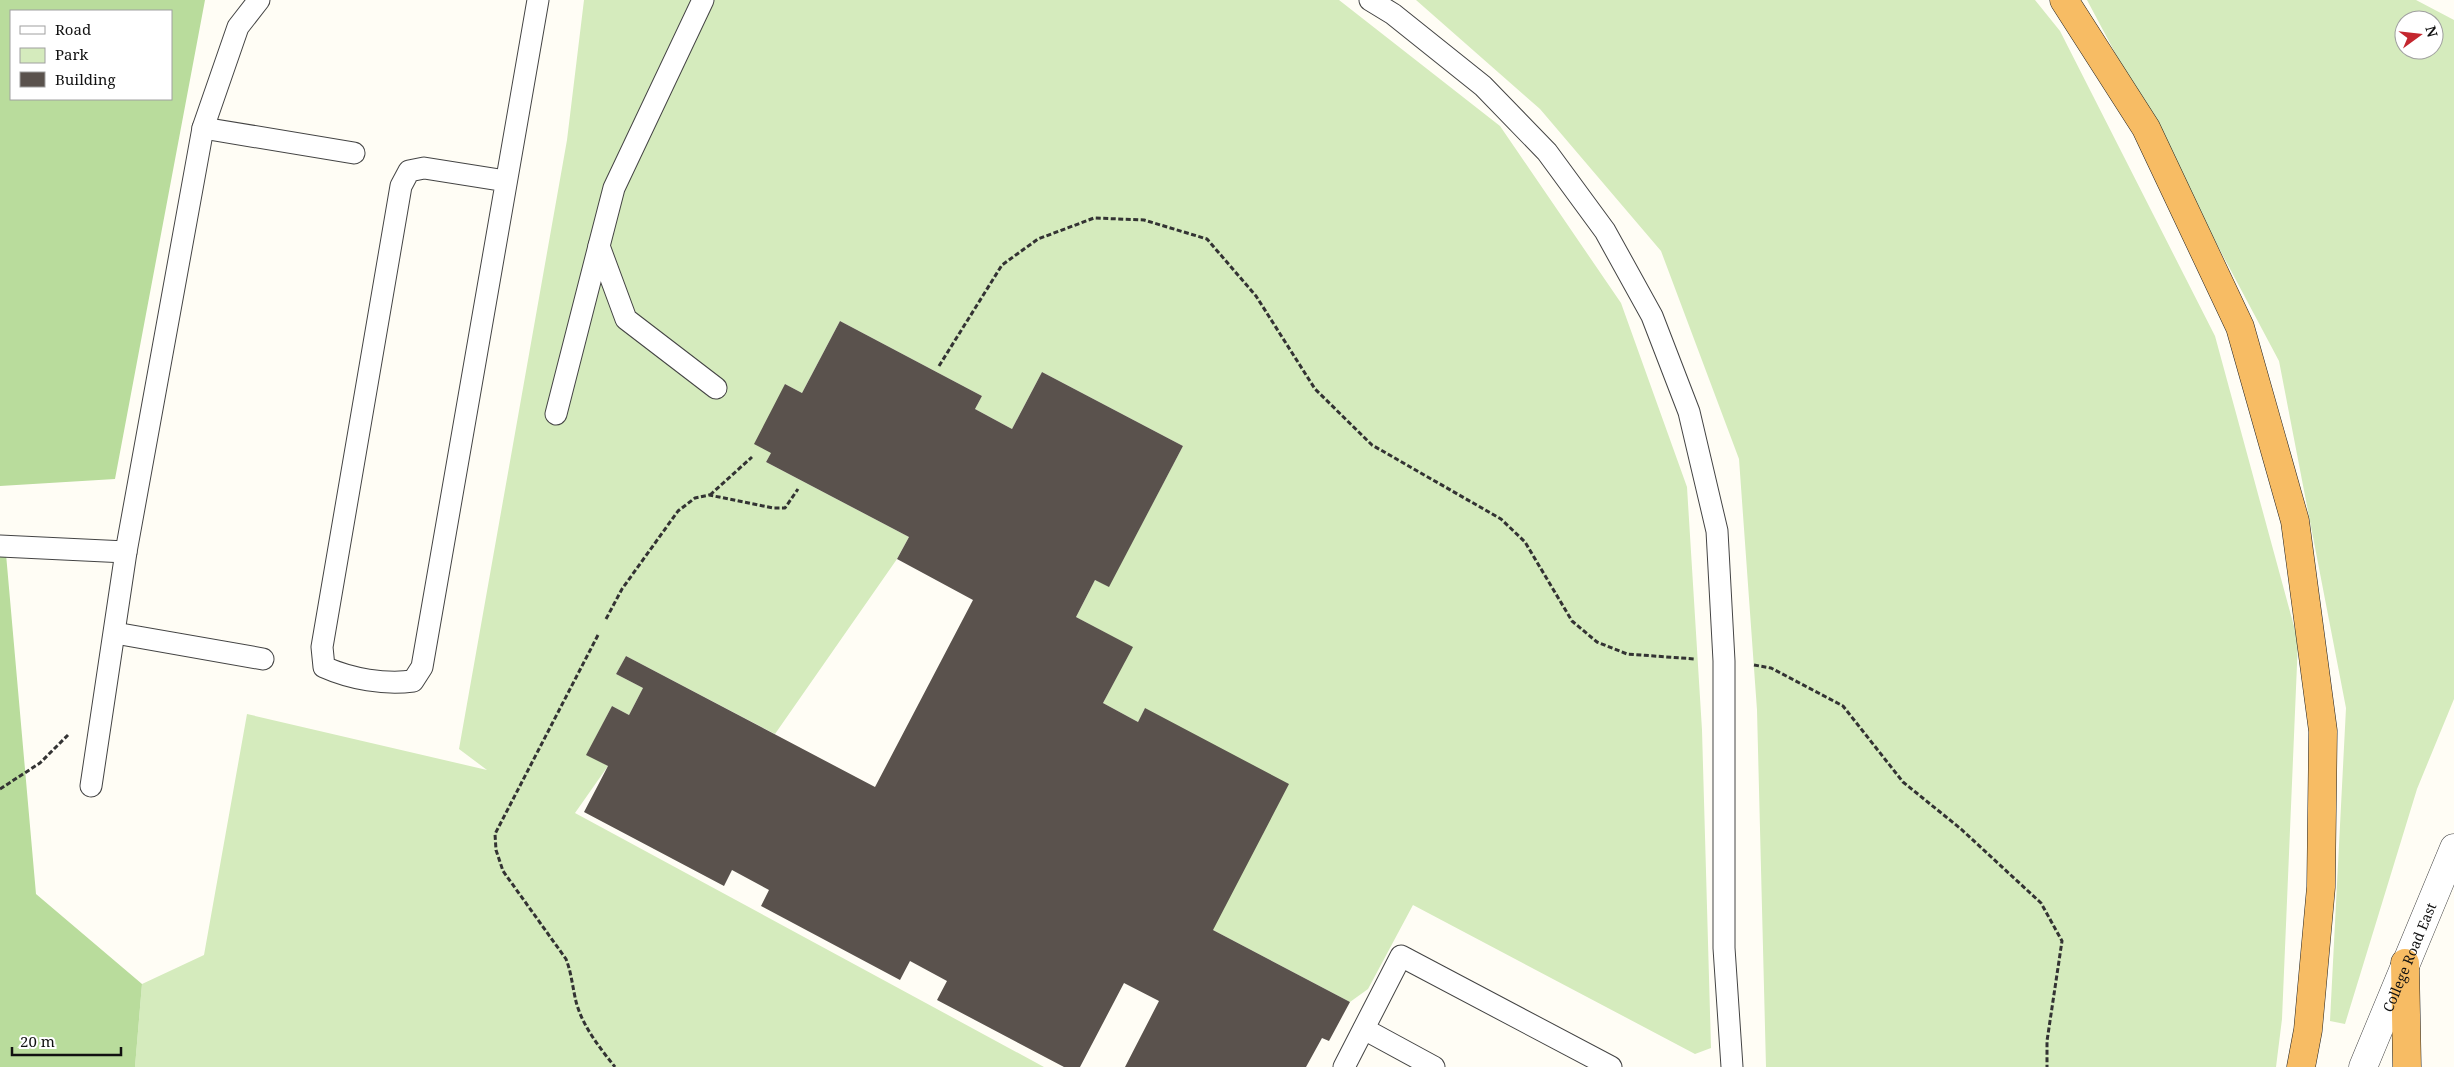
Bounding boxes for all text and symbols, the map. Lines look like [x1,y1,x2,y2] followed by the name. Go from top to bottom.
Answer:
[10,10,172,100] legend
[2394,10,2444,60] north arrow
[55,19,91,39] text: Road
[2421,24,2443,39] text: N
[55,44,89,64] text: Park
[55,69,116,89] text: Building
[2377,899,2440,1015] street label: College Road East
[12,1024,121,1056] scale bar
[20,1031,55,1051] text: 20 m

